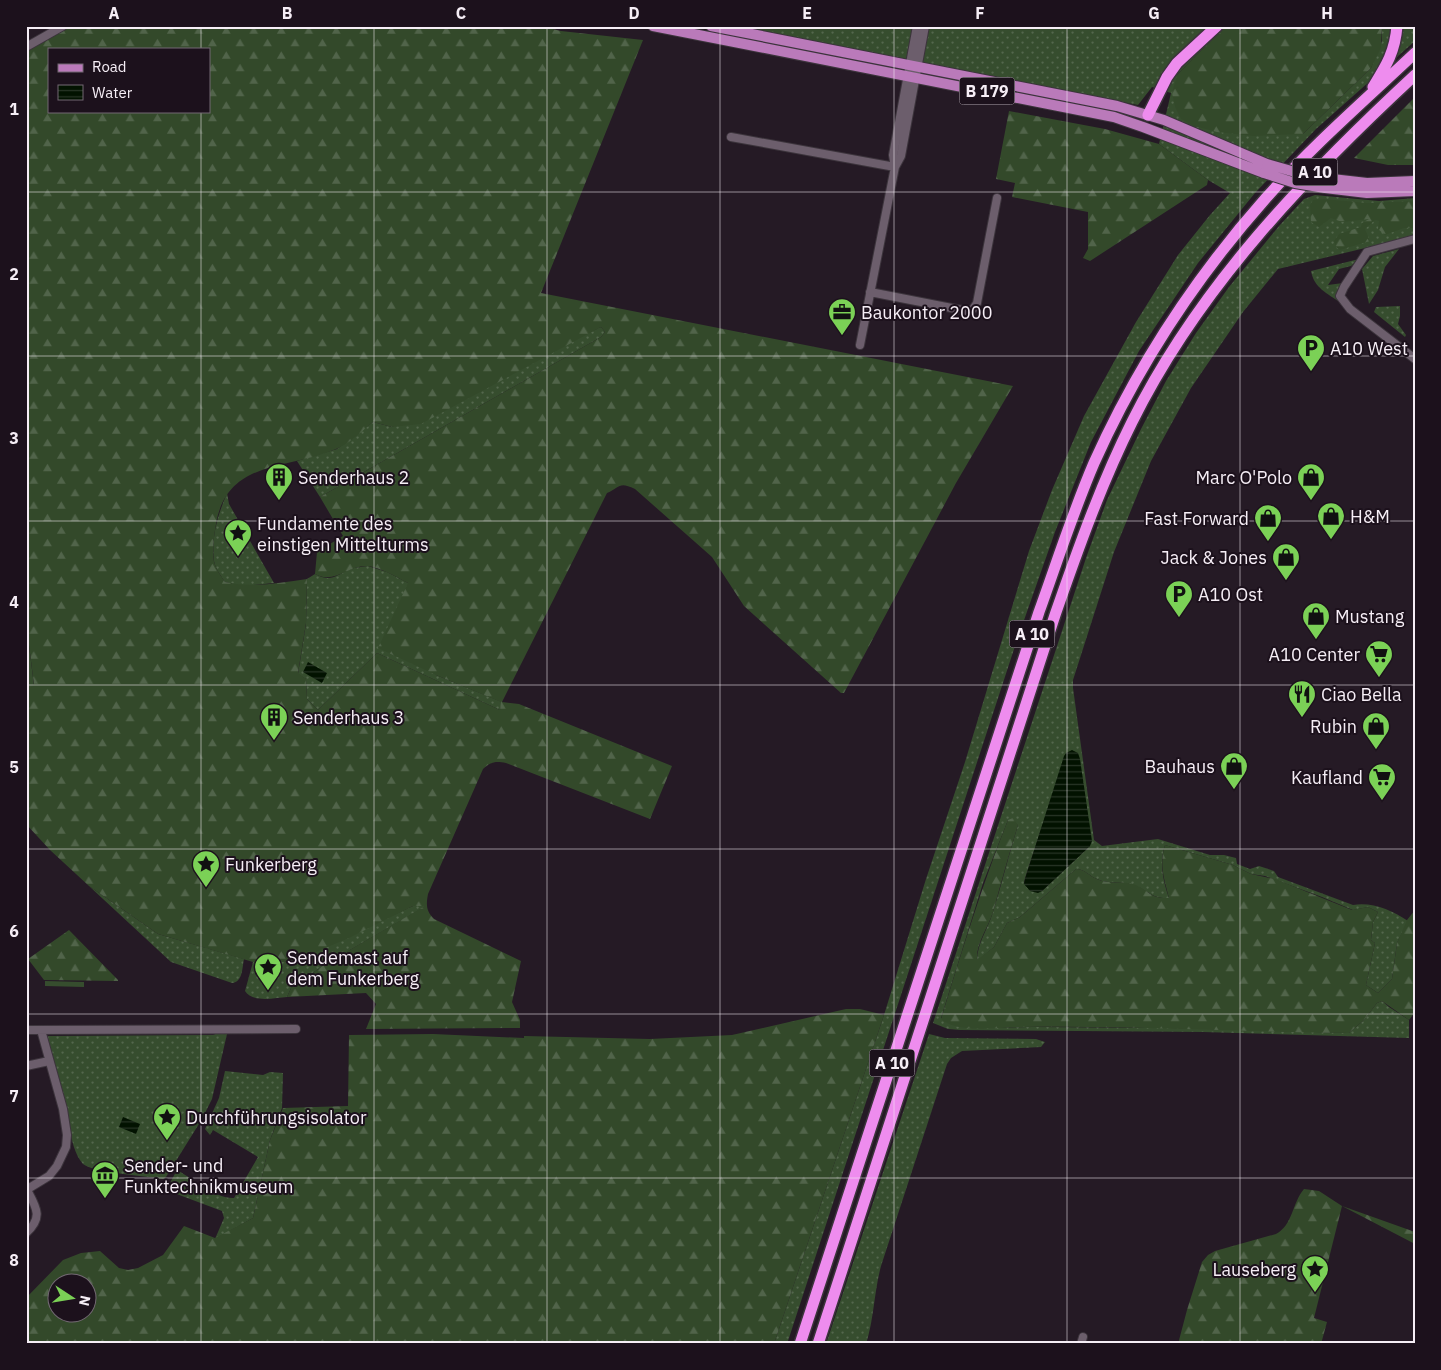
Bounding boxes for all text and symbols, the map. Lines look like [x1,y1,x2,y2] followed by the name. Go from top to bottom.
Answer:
[109,3,120,23] text: A
[282,3,293,23] text: B
[456,3,466,23] text: C
[628,3,640,23] text: D
[802,3,812,23] text: E
[975,3,985,23] text: F
[1148,3,1160,23] text: G
[1321,3,1333,23] text: H
[48,48,210,112] legend
[92,57,127,76] text: Road
[960,78,1014,104] road number: B 179
[92,83,133,102] text: Water
[9,99,19,119] text: 1
[1292,158,1338,186] road number: A 10
[9,264,19,284] text: 2
[827,297,857,336] office icon: Baukontor 2000
[861,301,992,324] place label: Baukontor 2000
[1296,333,1326,372] parking icon: A10 West
[1330,337,1408,360] place label: A10 West
[9,428,19,448] text: 3
[264,462,294,501] building icon: Senderhaus 2
[1296,462,1326,501] shop icon: Marc O'Polo
[298,466,409,489] place label: Senderhaus 2
[1195,466,1292,489] place label: Marc O'Polo
[1316,501,1346,540] shop icon: H&M
[1253,503,1283,542] shop icon: Fast Forward
[1350,505,1390,528] place label: H&M
[1144,507,1249,530] place label: Fast Forward
[257,512,429,556] place label: Fundamente des einstigen Mittelturms
[223,518,253,557] place icon: Fundamente des einstigen Mittelturms
[1271,542,1301,581] shop icon: Jack & Jones
[1161,546,1267,569] place label: Jack & Jones
[1164,579,1194,618] parking icon: A10 Ost
[1198,583,1263,606] place label: A10 Ost
[9,592,19,612] text: 4
[1301,601,1331,640] shop icon: Mustang
[1335,605,1405,628] place label: Mustang
[1010,620,1054,648] road number: A 10
[1364,639,1394,678] supermarket icon: A10 Center
[1269,643,1360,666] place label: A10 Center
[1287,679,1317,718] restaurant icon: Ciao Bella
[1321,683,1402,706] place label: Ciao Bella
[259,702,289,741] building icon: Senderhaus 3
[293,706,404,729] place label: Senderhaus 3
[1361,711,1391,750] shop icon: Rubin
[1310,715,1357,738] place label: Rubin
[1219,751,1249,790] shop icon: Bauhaus
[1145,755,1215,778] place label: Bauhaus
[9,757,19,777] text: 5
[1367,762,1397,801] supermarket icon: Kaufland
[1291,766,1363,789] place label: Kaufland
[191,849,221,888] place icon: Funkerberg
[225,853,317,876] place label: Funkerberg
[9,921,19,941] text: 6
[287,946,420,990] place label: Sendemast auf dem Funkerberg
[253,952,283,991] place icon: Sendemast auf dem Funkerberg
[870,1050,914,1076] road number: A 10
[9,1086,19,1106] text: 7
[152,1102,182,1141] place icon: Durchführungsisolator
[186,1106,367,1129] place label: Durchführungsisolator
[124,1154,294,1198] place label: Sender- und Funktechnikmuseum
[90,1160,120,1199] museum icon: Sender- und Funktechnikmuseum
[9,1250,19,1270] text: 8
[1300,1254,1330,1293] place icon: Lauseberg
[1212,1258,1296,1281] place label: Lauseberg
[48,1272,98,1322] north arrow
[75,1294,95,1308] text: N

